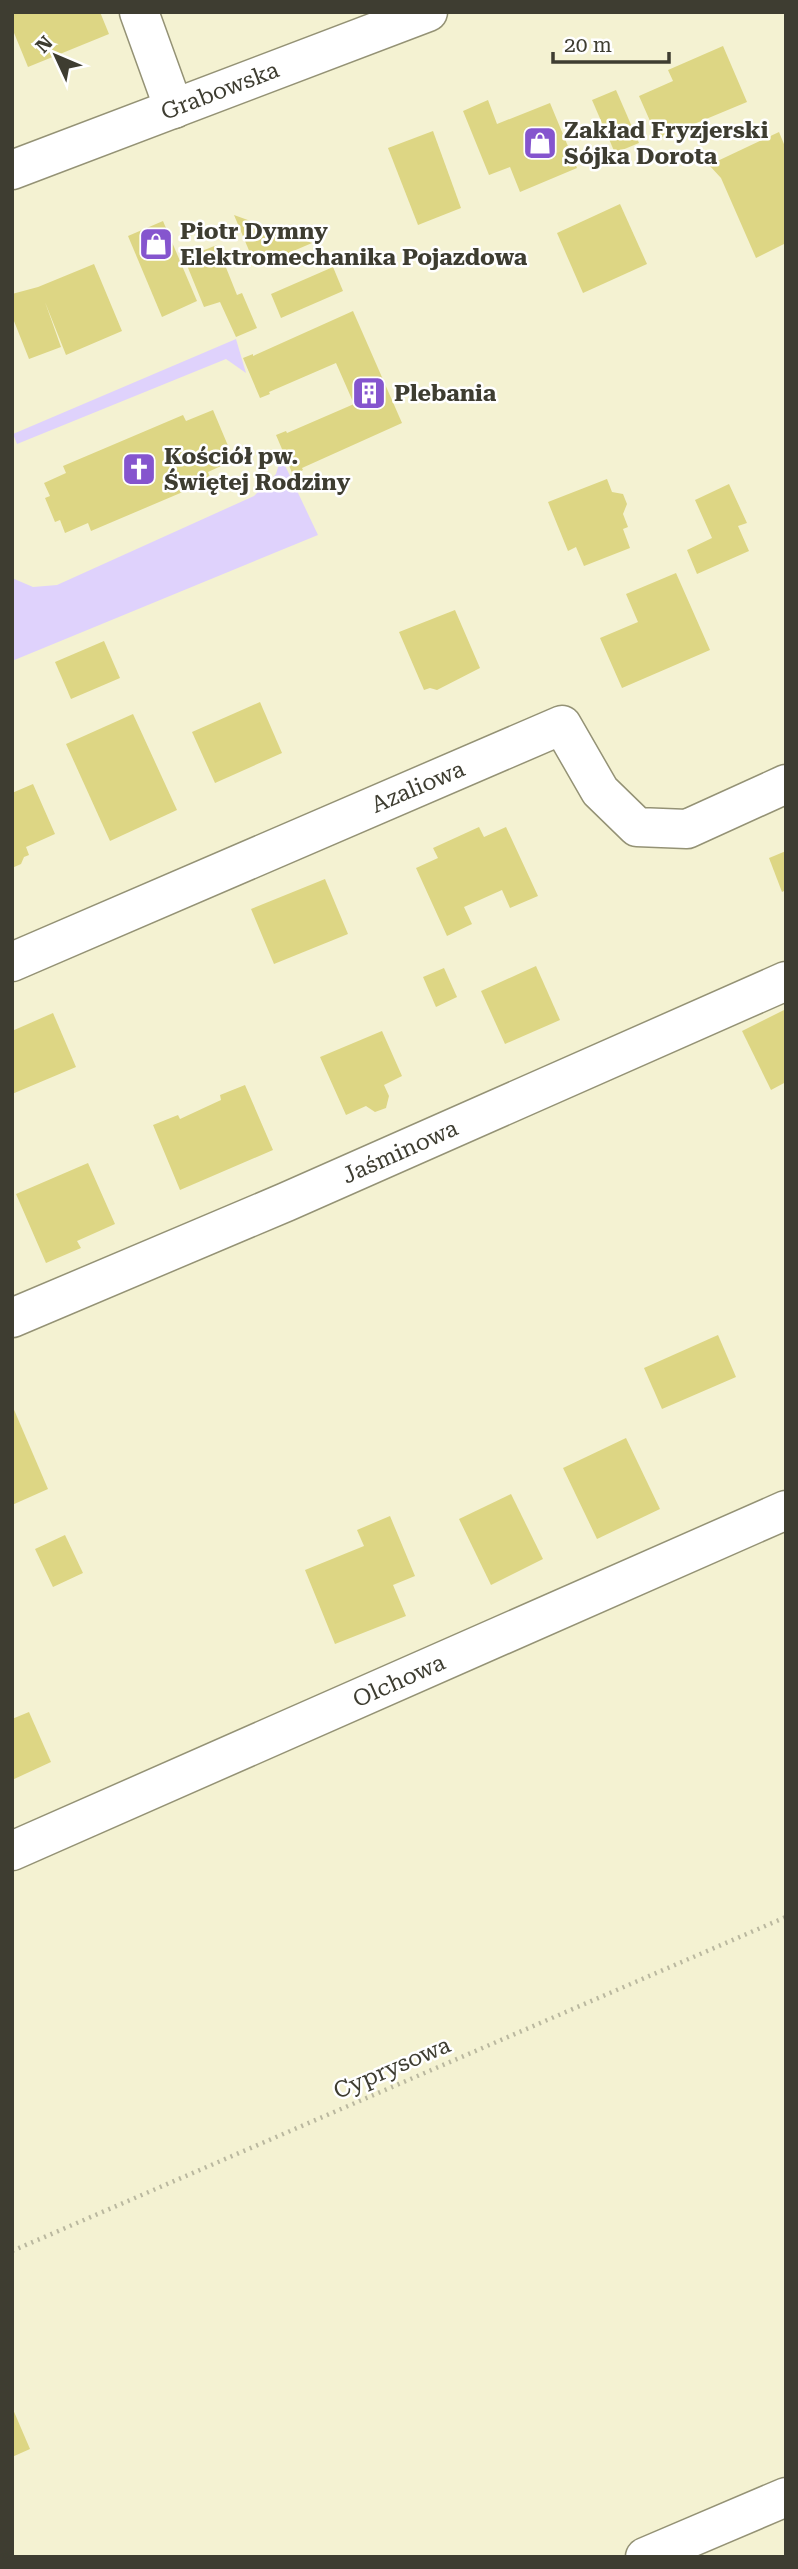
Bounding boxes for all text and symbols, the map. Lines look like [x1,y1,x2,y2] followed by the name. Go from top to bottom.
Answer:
[21,21,91,91] north arrow
[553,21,668,65] scale bar
[31,31,58,58] text: N
[564,33,612,57] text: 20 m
[157,56,283,126] street label: Grabowska
[564,117,769,170] place label: Zakład Fryzjerski Sójka Dorota
[521,124,559,162] shop icon: Zakład Fryzjerski Sójka Dorota
[180,218,528,271] place label: Piotr Dymny Elektromechanika Pojazdowa
[137,225,175,263] shop icon: Piotr Dymny Elektromechanika Pojazdowa
[350,374,388,412] building icon: Plebania
[394,380,497,407] place label: Plebania
[164,443,350,496] place label: Kościół pw. Świętej Rodziny
[120,450,158,488] church icon: Kościół pw. Świętej Rodziny
[367,755,469,819] street label: Azaliowa
[338,1114,463,1190] street label: Jaśminowa
[349,1649,450,1713] street label: Olchowa
[329,2031,455,2105] street label: Cyprysowa

